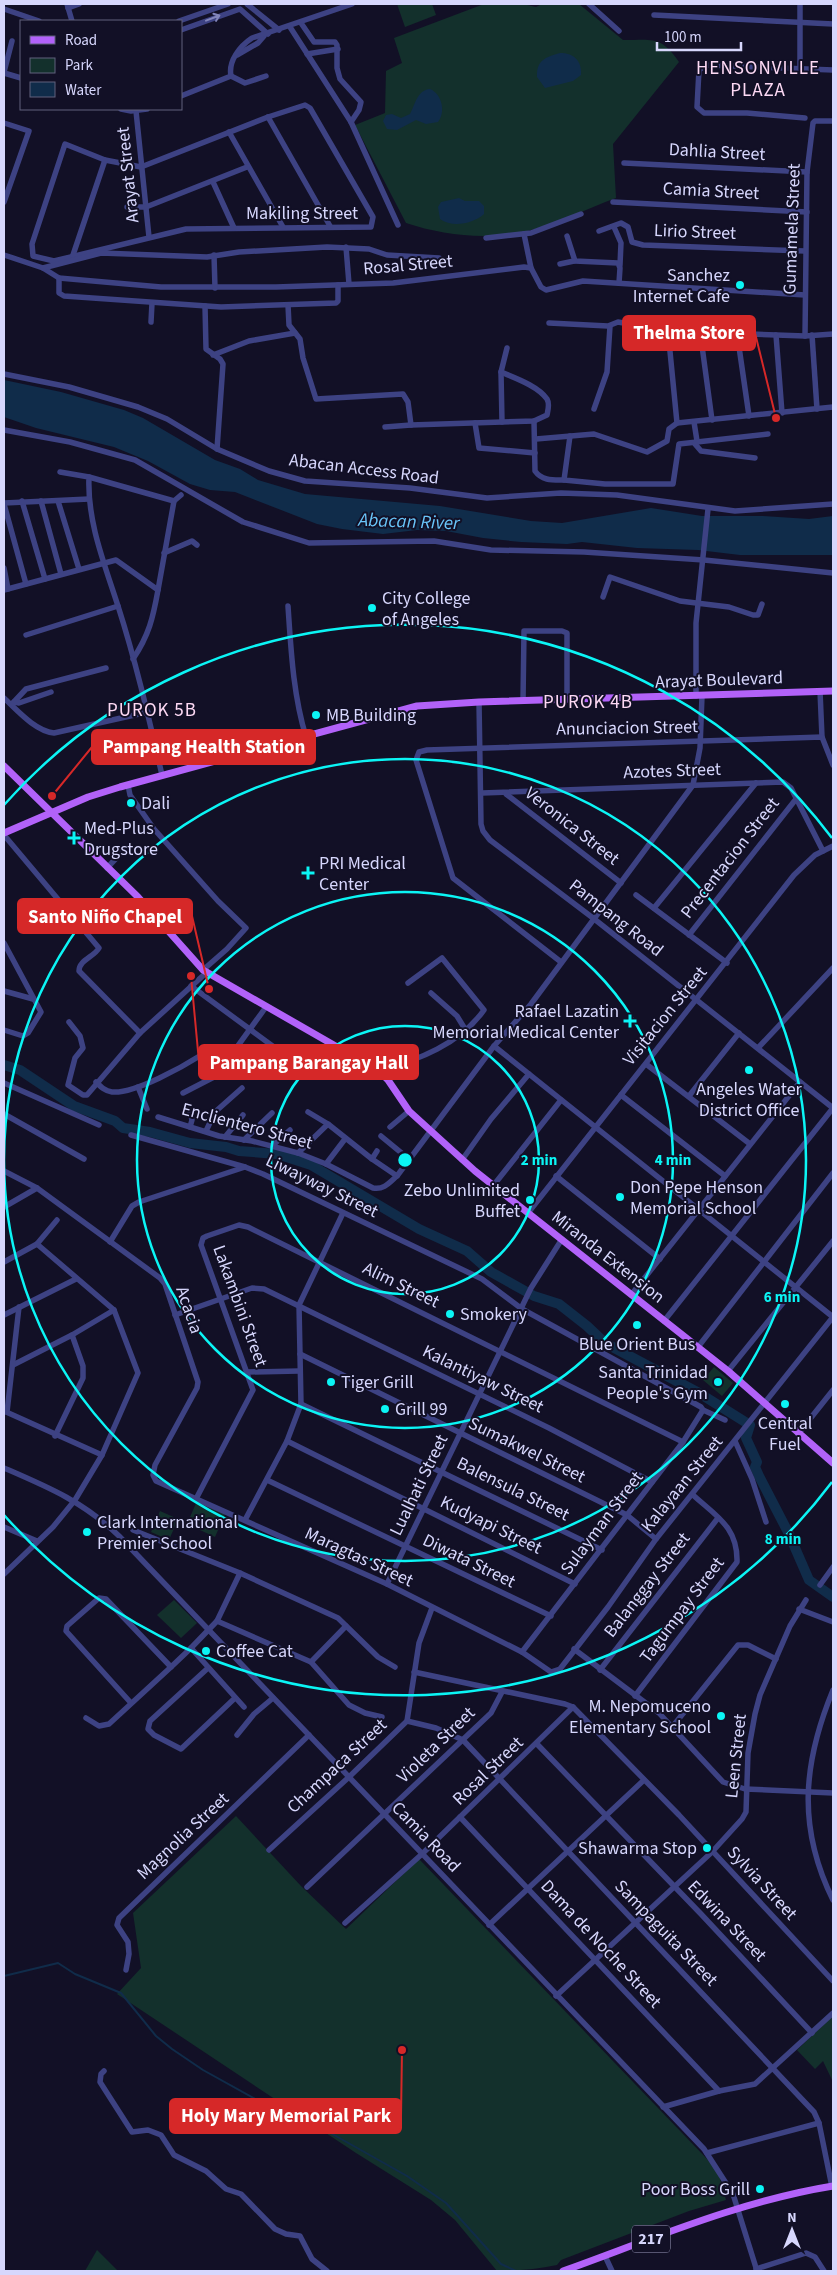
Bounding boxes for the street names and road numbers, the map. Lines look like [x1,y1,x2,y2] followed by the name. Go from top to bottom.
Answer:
[111,126,145,224] street label: Arayat Street
[668,137,766,167] street label: Dahlia Street
[777,163,807,295] street label: Gumamela Street
[662,176,760,206] street label: Camia Street
[246,201,358,226] street label: Makiling Street
[653,218,737,246] street label: Lirio Street
[362,249,454,281] street label: Rosal Street
[288,447,440,491] street label: Abacan Access Road
[655,665,783,695] street label: Arayat Boulevard
[556,714,698,742] street label: Anunciacion Street
[623,757,721,785] street label: Azotes Street
[519,781,625,871] street label: Veronica Street
[675,792,785,924] street label: Precentacion Street
[564,873,668,963] street label: Pampang Road
[617,961,713,1071] street label: Visitacion Street
[179,1097,315,1155] street label: Enclientero Street
[262,1148,382,1224] street label: Liwayway Street
[546,1205,670,1309] street label: Miranda Extension
[206,1242,274,1370] street label: Lakambini Street
[358,1256,444,1314] street label: Alim Street
[169,1283,209,1337] street label: Acacia
[418,1339,548,1419] street label: Kalantiyaw Street
[464,1411,590,1489] street label: Sumakwel Street
[384,1430,454,1540] street label: Lualhati Street
[635,1430,729,1538] street label: Kalayaan Street
[452,1451,574,1527] street label: Balensula Street
[555,1466,649,1580] street label: Sulayman Street
[436,1490,546,1560] street label: Kudyapi Street
[301,1521,417,1593] street label: Maragtas Street
[598,1527,696,1643] street label: Balanggay Street
[418,1528,520,1594] street label: Diwata Street
[634,1552,730,1668] street label: Tagumpay Street
[391,1701,481,1789] street label: Violeta Street
[719,1712,753,1800] street label: Leen Street
[281,1713,393,1819] street label: Champaca Street
[447,1731,529,1811] street label: Rosal Street
[131,1787,235,1885] street label: Magnolia Street
[386,1796,466,1878] street label: Camia Road
[721,1840,803,1926] street label: Sylvia Street
[535,1874,667,2014] street label: Dama de Noche Street
[609,1874,723,1992] street label: Sampaguita Street
[682,1875,772,1967] street label: Edwina Street
[632,2226,670,2252] road number: 217

